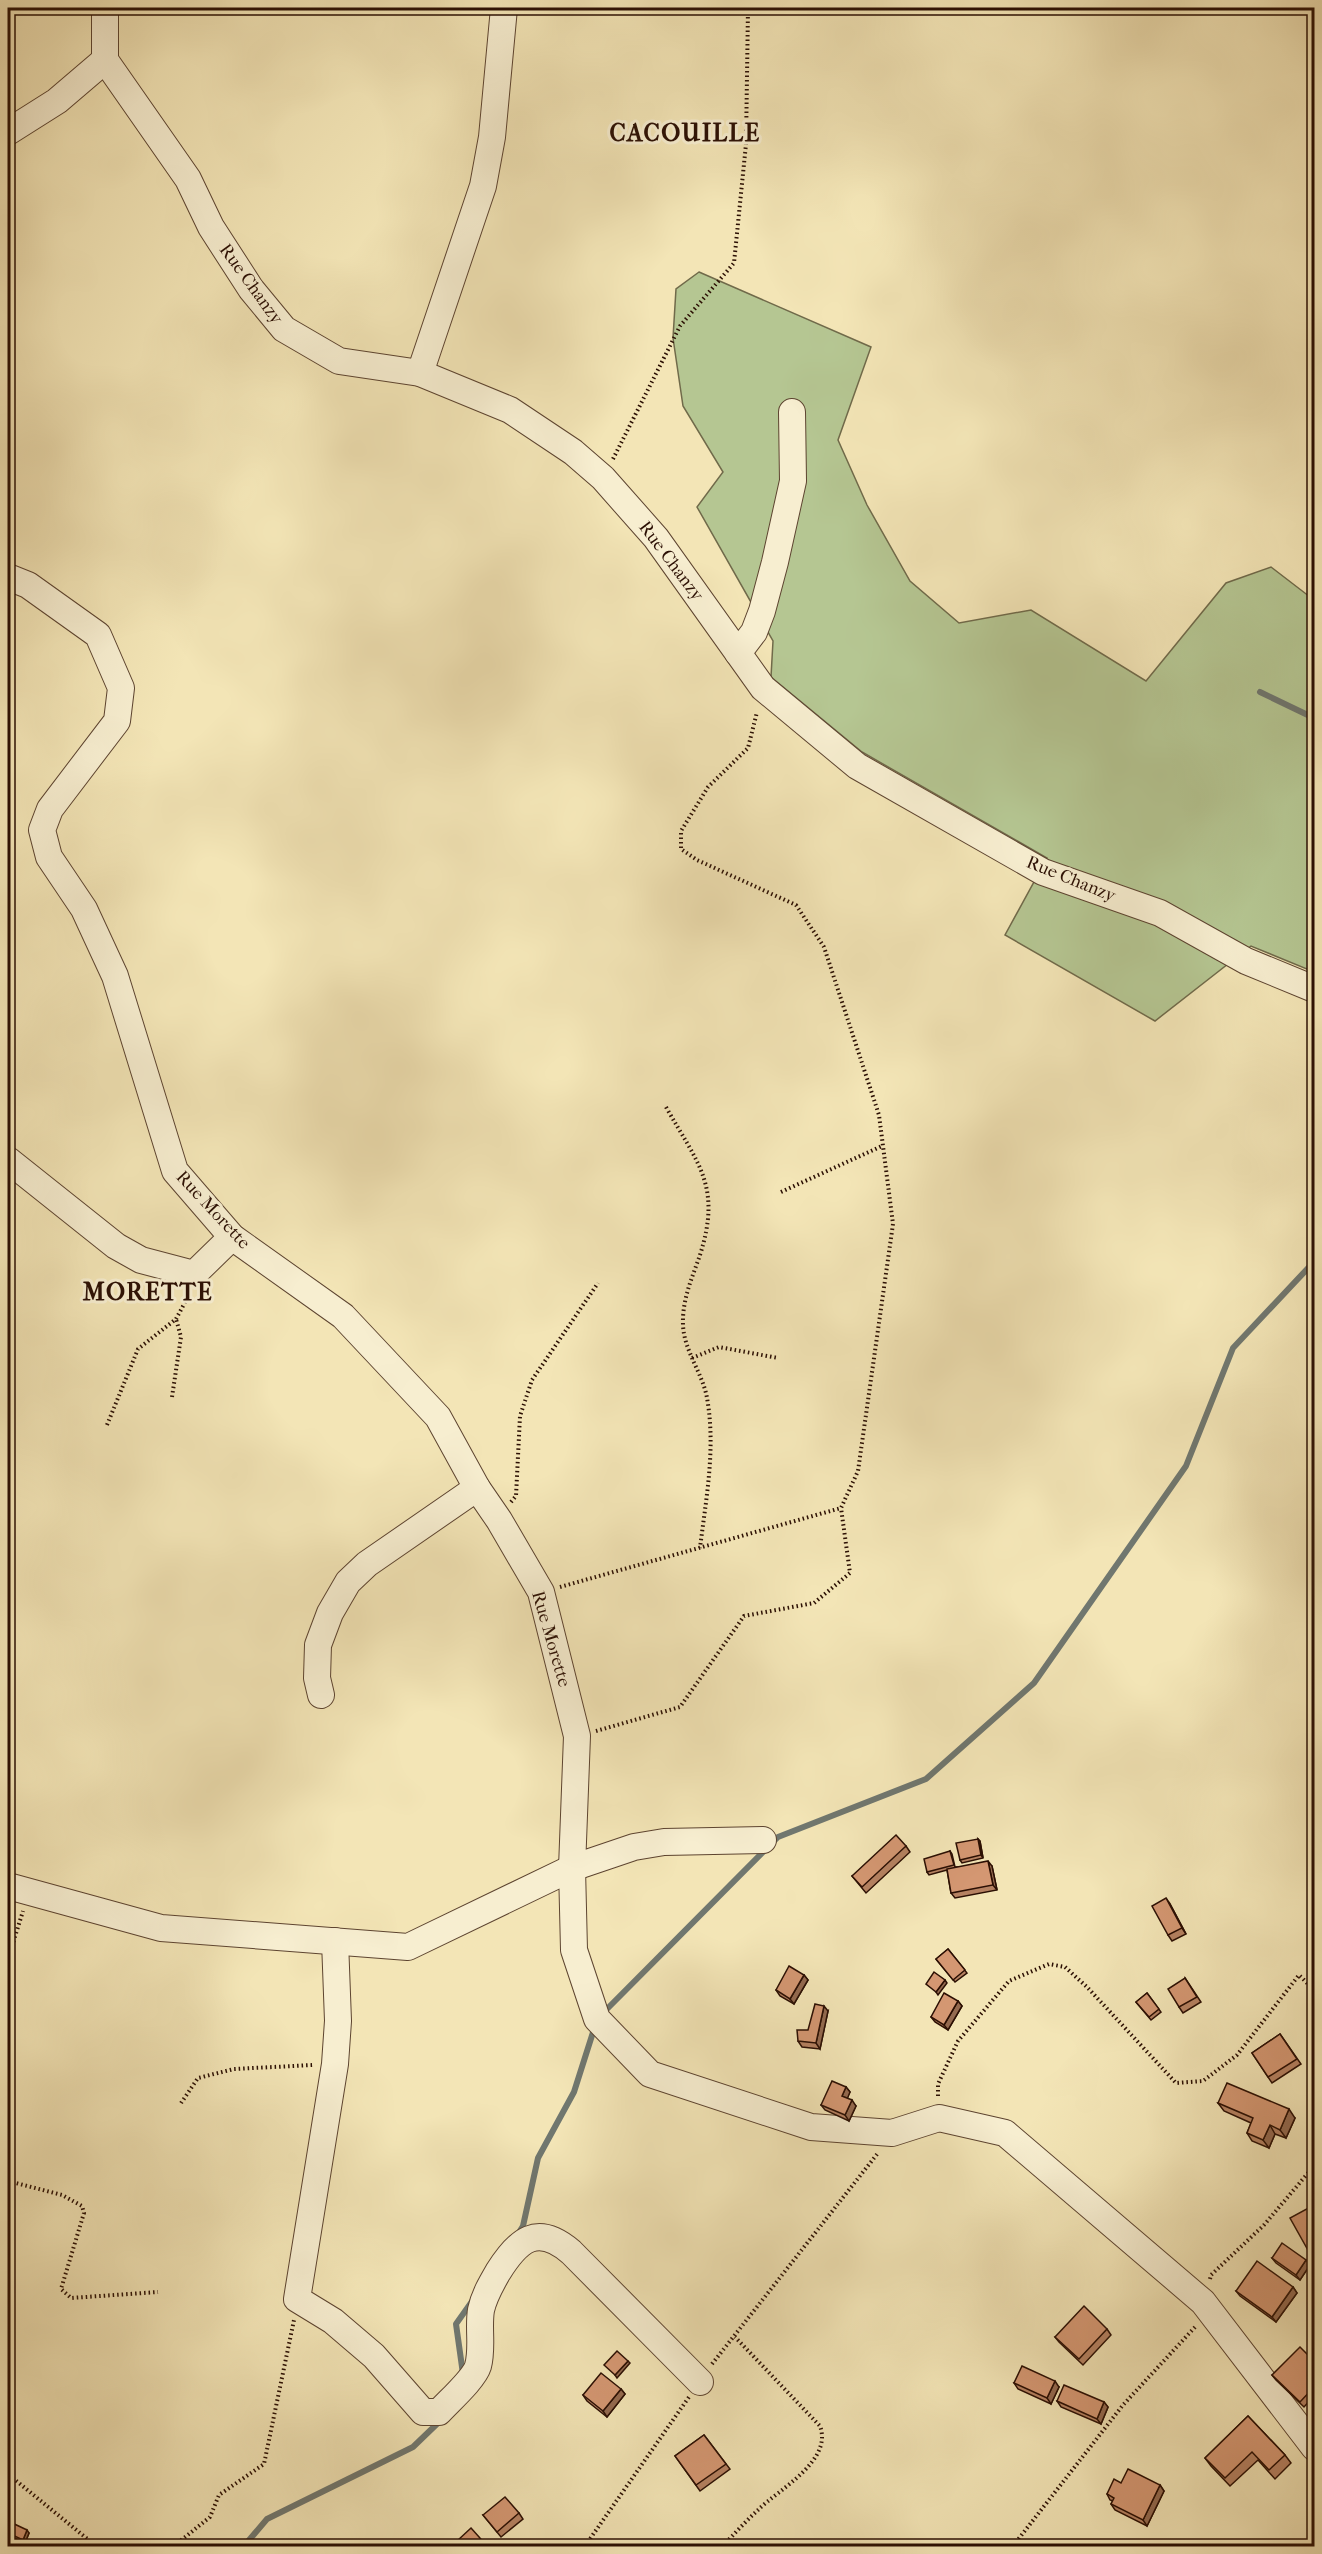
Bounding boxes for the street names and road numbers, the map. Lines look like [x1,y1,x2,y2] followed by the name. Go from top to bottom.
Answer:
[215,240,288,329] street label: Rue Chanzy
[634,517,709,606] street label: Rue Chanzy
[1023,852,1120,907] street label: Rue Chanzy
[172,1167,255,1253] street label: Rue Morette
[527,1588,575,1690] street label: Rue Morette

